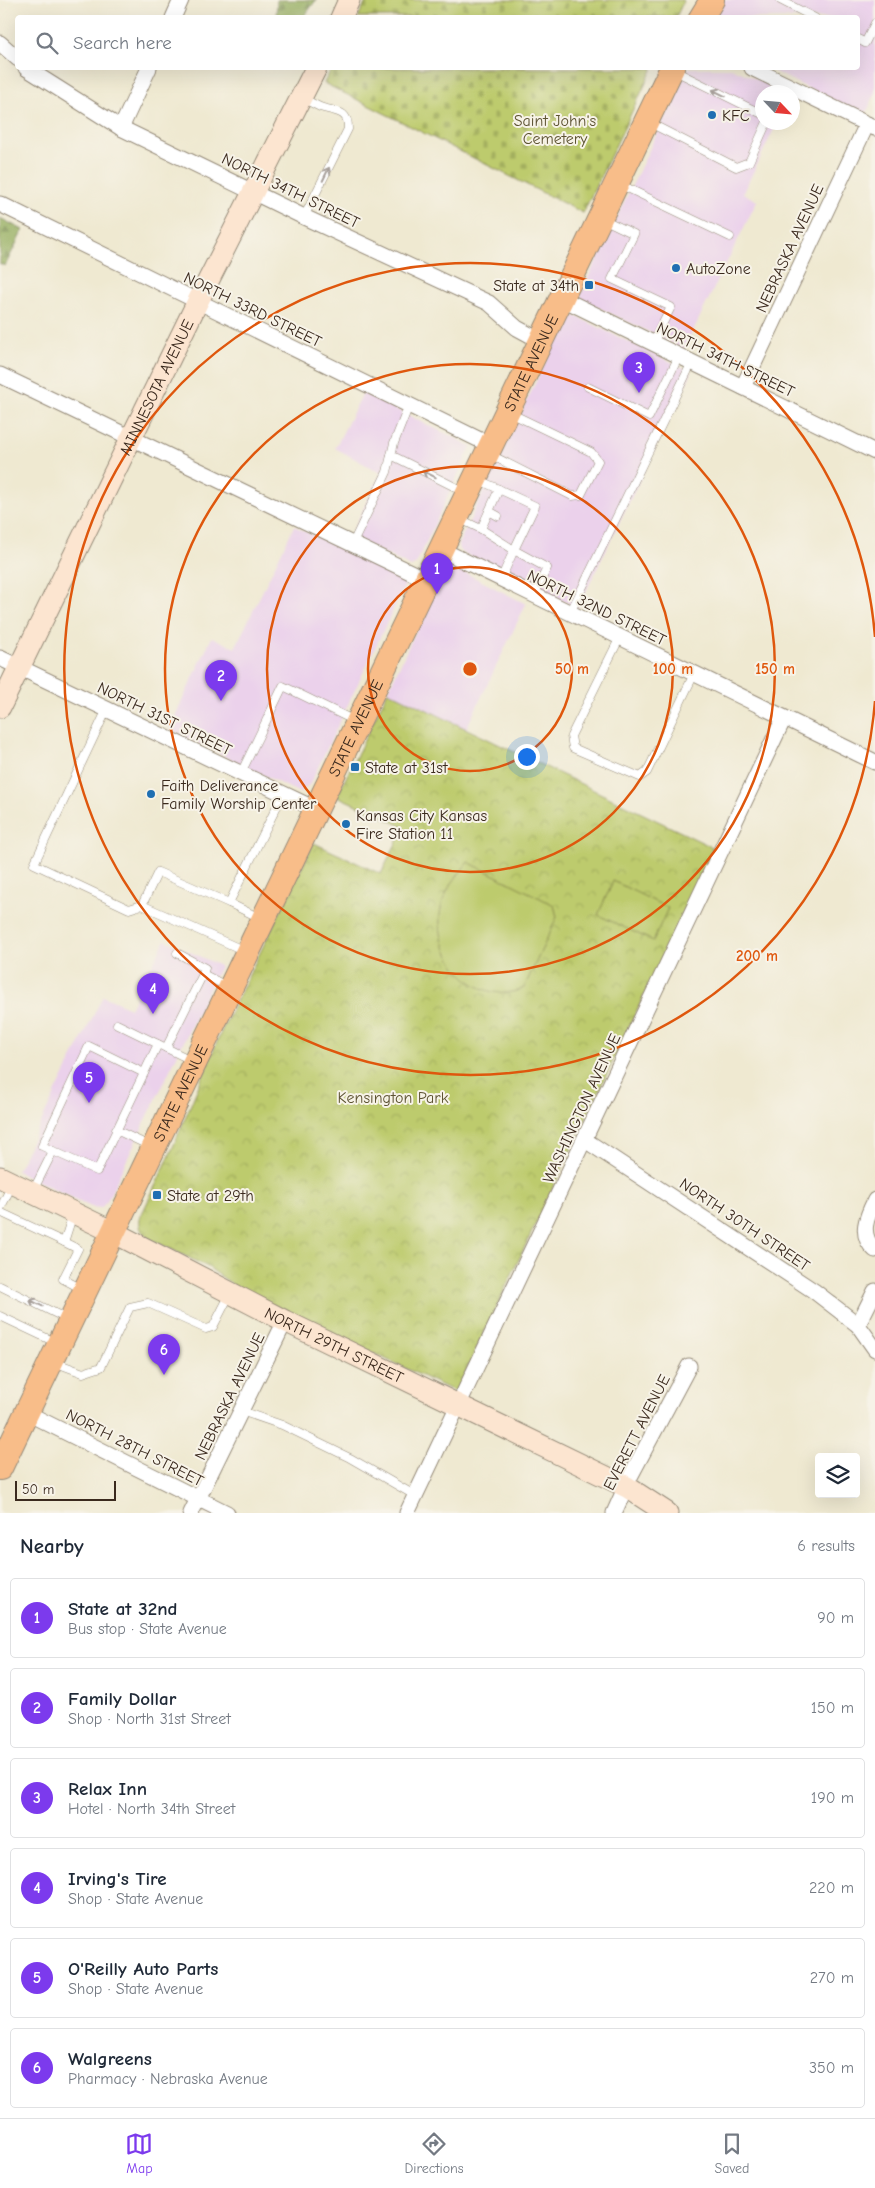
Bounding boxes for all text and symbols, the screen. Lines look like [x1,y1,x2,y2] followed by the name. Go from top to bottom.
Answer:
[15,15,860,70] search box
[33,29,61,57] icon: search
[73,32,172,54] text: Search here
[755,85,800,130] north arrow
[712,87,727,97] one-way arrow
[722,107,750,125] place label: KFC
[706,109,718,121] marker: KFC
[514,112,597,148] park label: Saint John's Cemetery
[219,150,363,232] street label: NORTH 34TH STREET
[321,166,331,181] one-way arrow
[752,181,828,315] street label: NEBRASKA AVENUE
[686,260,751,278] place label: AutoZone
[670,262,682,274] marker: AutoZone
[181,269,325,351] street label: NORTH 33RD STREET
[493,277,579,295] place label: State at 34th
[583,279,595,291] marker: State at 34th
[501,311,562,415] street label: STATE AVENUE
[116,316,198,458] street label: MINNESOTA AVENUE
[654,319,798,401] street label: NORTH 34TH STREET
[623,352,655,393] pin: 3
[422,469,437,478] one-way arrow
[421,553,453,594] pin: 1
[524,566,670,650] street label: NORTH 32ND STREET
[205,660,237,701] pin: 2
[461,660,479,678] centre of rings
[555,660,589,678] text: 50 m
[653,660,693,678] text: 100 m
[755,660,795,678] text: 150 m
[325,677,387,780] street label: STATE AVENUE
[95,679,235,759] street label: NORTH 31ST STREET
[514,744,540,770] your location
[365,759,448,777] place label: State at 31st
[349,761,361,773] marker: State at 31st
[161,777,317,813] place label: Faith Deliverance Family Worship Center
[145,788,157,800] marker: Faith Deliverance Family Worship Center
[356,807,487,843] place label: Kansas City Kansas Fire Station 11
[340,818,352,830] marker: Kansas City Kansas Fire Station 11
[736,947,778,965] text: 200 m
[137,973,169,1014] pin: 4
[539,1031,625,1186] street label: WASHINGTON AVENUE
[150,1042,212,1145] street label: STATE AVENUE
[73,1062,105,1103] pin: 5
[338,1089,449,1107] park label: Kensington Park
[676,1175,813,1275] street label: NORTH 30TH STREET
[167,1187,254,1205] place label: State at 29th
[151,1189,163,1201] marker: State at 29th
[28,1298,43,1308] one-way arrow
[261,1304,407,1387] street label: NORTH 29TH STREET
[191,1330,269,1463] street label: NEBRASKA AVENUE
[148,1334,180,1375] pin: 6
[600,1371,674,1493] street label: EVERETT AVENUE
[63,1405,207,1491] street label: NORTH 28TH STREET
[815,1453,860,1498] map controls
[815,1453,860,1498] button: layers
[15,1478,116,1501] scale bar
[22,1481,54,1498] text: 50 m
[20,1534,84,1558] text: Nearby
[797,1537,855,1555] text: 6 results
[68,1598,177,1620] text: State at 32nd
[34,1609,40,1627] text: 1
[817,1609,854,1627] text: 90 m
[68,1620,227,1638] text: Bus stop · State Avenue
[68,1688,176,1710] text: Family Dollar
[33,1699,41,1717] text: 2
[811,1699,854,1717] text: 150 m
[68,1710,231,1728] text: Shop · North 31st Street
[68,1778,147,1800] text: Relax Inn
[33,1789,41,1807] text: 3
[811,1789,854,1807] text: 190 m
[68,1800,235,1818] text: Hotel · North 34th Street
[68,1868,167,1890] text: Irving's Tire
[33,1879,41,1897] text: 4
[809,1879,854,1897] text: 220 m
[68,1890,203,1908] text: Shop · State Avenue
[68,1958,218,1980] text: O'Reilly Auto Parts
[33,1969,41,1987] text: 5
[810,1969,854,1987] text: 270 m
[68,1980,203,1998] text: Shop · State Avenue
[68,2048,152,2070] text: Walgreens
[33,2059,41,2077] text: 6
[809,2059,854,2077] text: 350 m
[68,2070,268,2088] text: Pharmacy · Nebraska Avenue
[125,2130,153,2177] tab: Map
[404,2130,464,2177] tab: Directions
[715,2130,750,2177] tab: Saved

